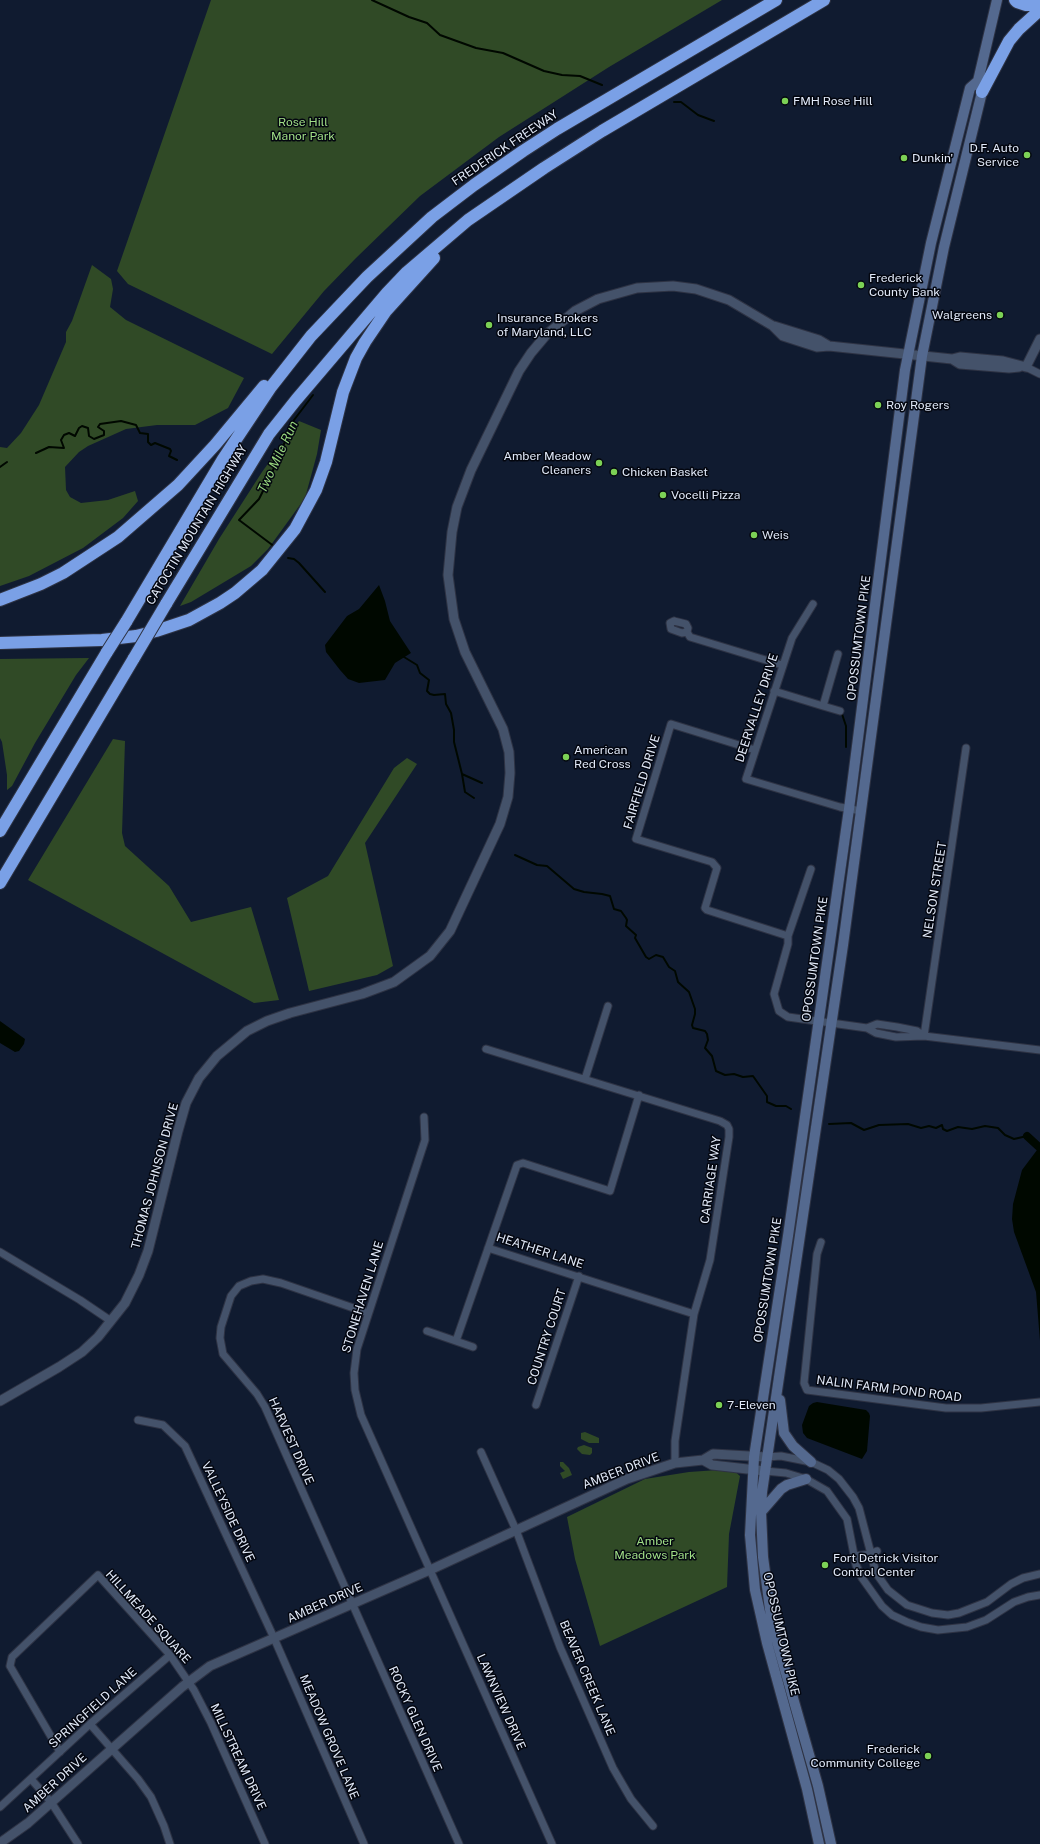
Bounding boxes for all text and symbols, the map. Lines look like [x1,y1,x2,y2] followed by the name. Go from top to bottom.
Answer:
[793,94,873,108] place label: FMH Rose Hill
[780,96,790,106] marker: FMH Rose Hill
[449,107,561,189] street label: FREDERICK FREEWAY
[271,115,335,143] park label: Rose Hill Manor Park
[969,141,1019,169] place label: D.F. Auto Service
[1022,150,1032,160] marker: D.F. Auto Service
[912,151,953,165] place label: Dunkin'
[899,153,909,163] marker: Dunkin'
[869,271,940,299] place label: Frederick County Bank
[856,280,866,290] marker: Frederick County Bank
[932,308,992,322] place label: Walgreens
[995,310,1005,320] marker: Walgreens
[497,311,598,339] place label: Insurance Brokers of Maryland, LLC
[484,320,494,330] marker: Insurance Brokers of Maryland, LLC
[886,398,949,412] place label: Roy Rogers
[873,400,883,410] marker: Roy Rogers
[255,418,301,496] water label: Two Mile Run
[143,442,251,608] street label: CATOCTIN MOUNTAIN HIGHWAY
[503,449,591,477] place label: Amber Meadow Cleaners
[594,458,604,468] marker: Amber Meadow Cleaners
[622,465,708,479] place label: Chicken Basket
[609,467,619,477] marker: Chicken Basket
[671,488,740,502] place label: Vocelli Pizza
[658,490,668,500] marker: Vocelli Pizza
[762,528,789,542] place label: Weis
[749,530,759,540] marker: Weis
[844,575,874,701] street label: OPOSSUMTOWN PIKE
[733,652,781,764] street label: DEERVALLEY DRIVE
[621,733,663,831] street label: FAIRFIELD DRIVE
[574,743,631,771] place label: American Red Cross
[561,752,571,762] marker: American Red Cross
[920,841,950,939] street label: NELSON STREET
[799,896,831,1022] street label: OPOSSUMTOWN PIKE
[129,1101,181,1251] street label: THOMAS JOHNSON DRIVE
[698,1135,724,1225] street label: CARRIAGE WAY
[751,1217,785,1343] street label: OPOSSUMTOWN PIKE
[494,1230,586,1272] street label: HEATHER LANE
[339,1239,387,1355] street label: STONEHAVEN LANE
[525,1287,569,1387] street label: COUNTRY COURT
[815,1373,963,1405] street label: NALIN FARM POND ROAD
[265,1395,317,1487] street label: HARVEST DRIVE
[727,1398,776,1412] place label: 7-Eleven
[714,1400,724,1410] marker: 7-Eleven
[581,1450,661,1492] street label: AMBER DRIVE
[198,1460,258,1564] street label: VALLEYSIDE DRIVE
[614,1534,696,1562] park label: Amber Meadows Park
[833,1551,938,1579] place label: Fort Detrick Visitor Control Center
[820,1560,830,1570] marker: Fort Detrick Visitor Control Center
[102,1567,194,1667] street label: HILLMEADE SQUARE
[760,1571,802,1697] street label: OPOSSUMTOWN PIKE
[285,1580,365,1626] street label: AMBER DRIVE
[556,1618,618,1738] street label: BEAVER CREEK LANE
[473,1652,529,1752] street label: LAWNVIEW DRIVE
[385,1664,445,1774] street label: ROCKY GLEN DRIVE
[46,1665,140,1751] street label: SPRINGFIELD LANE
[296,1673,362,1801] street label: MEADOW GROVE LANE
[207,1701,269,1813] street label: MILLSTREAM DRIVE
[811,1742,920,1770] place label: Frederick Community College
[20,1750,90,1816] street label: AMBER DRIVE
[923,1751,933,1761] marker: Frederick Community College

